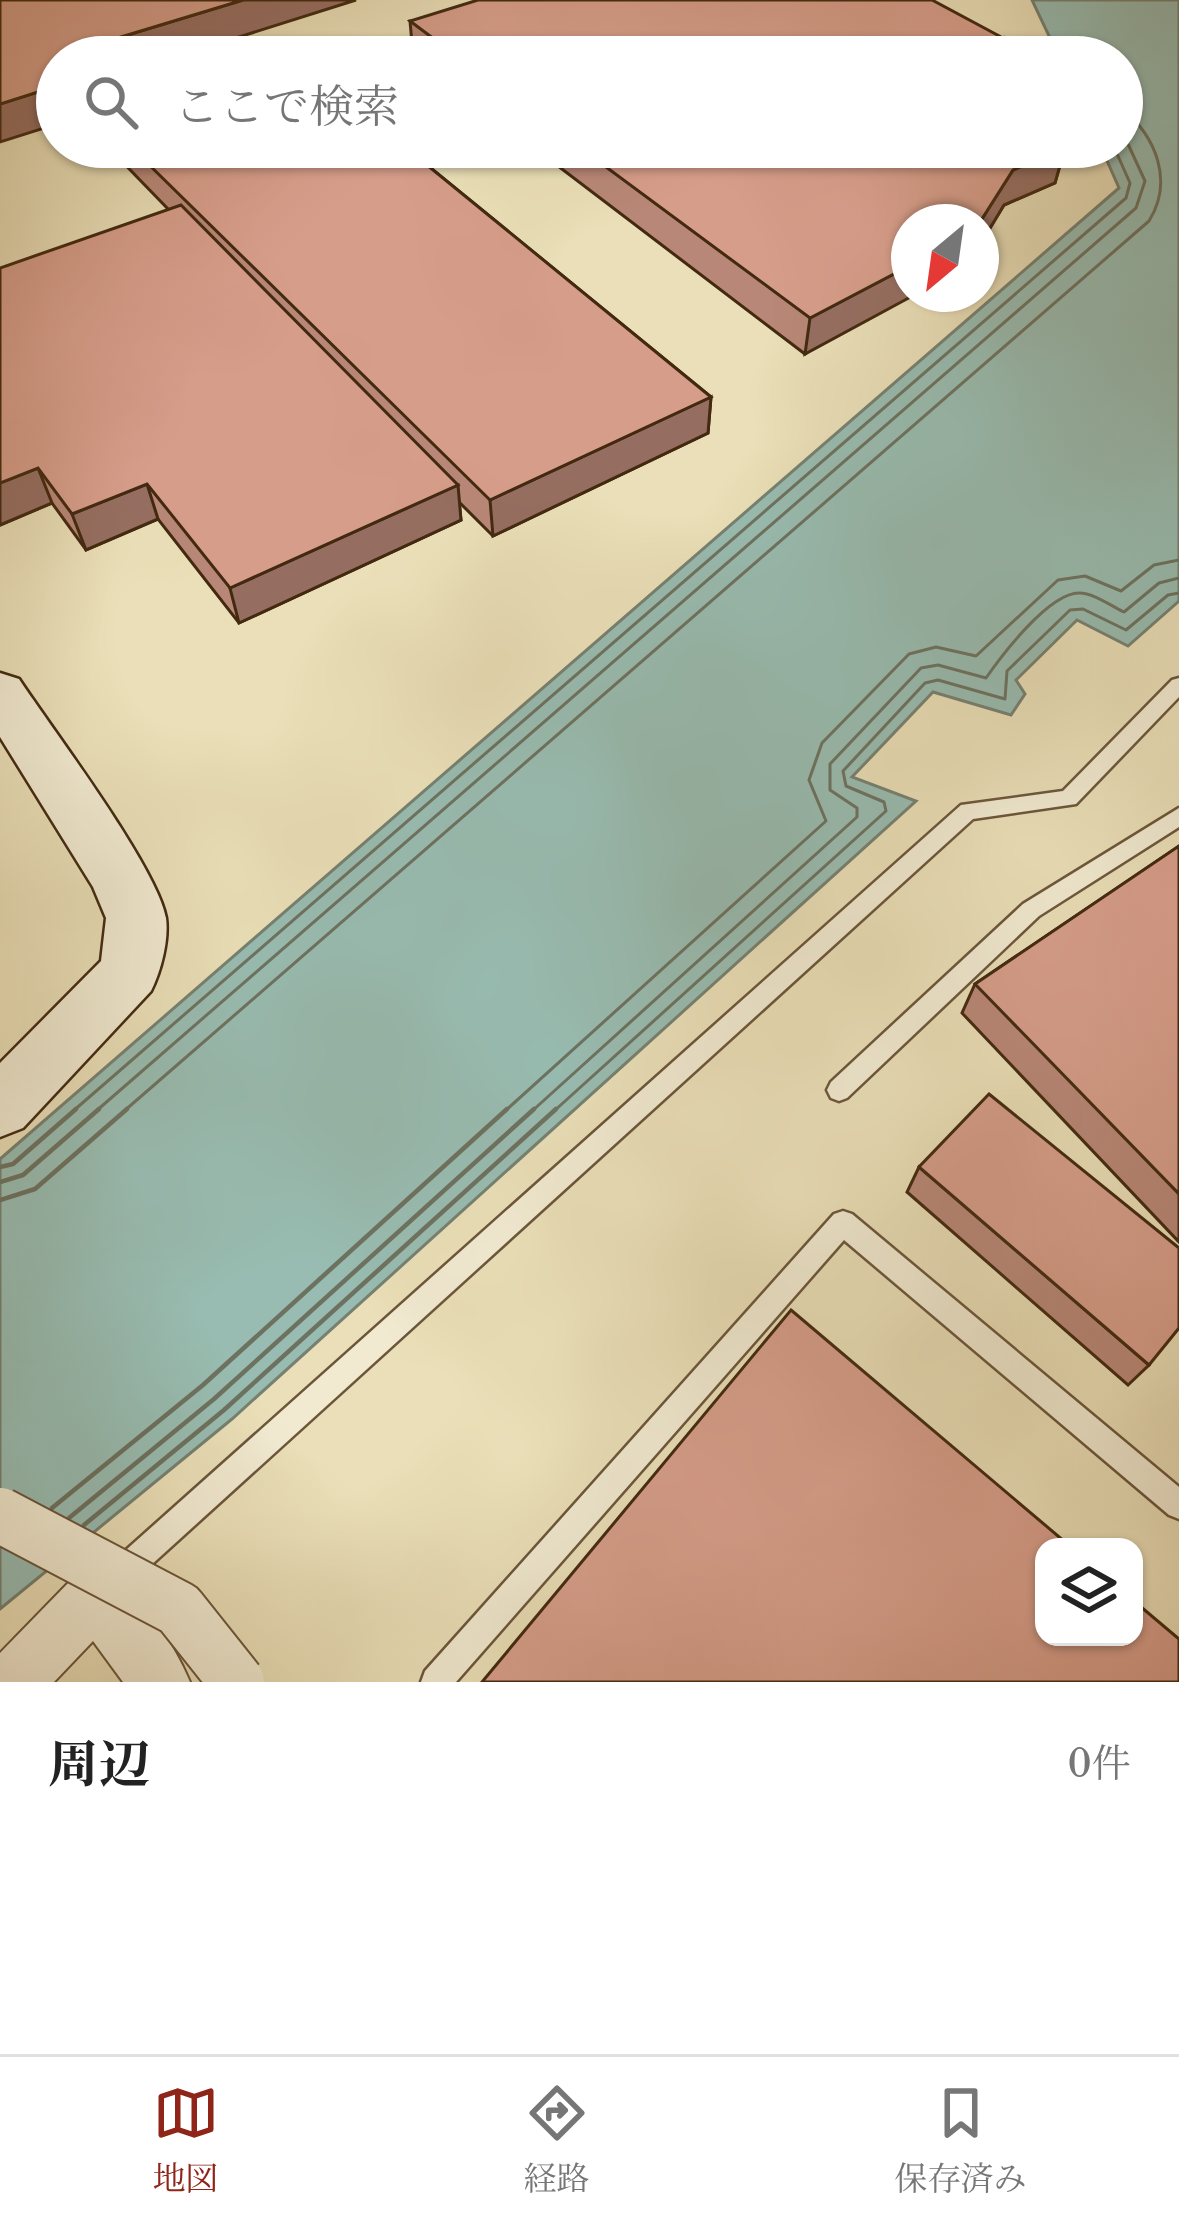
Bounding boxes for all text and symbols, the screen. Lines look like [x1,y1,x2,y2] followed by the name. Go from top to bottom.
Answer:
[36,36,1143,168] search box
[78,69,144,135] icon: search
[174,78,399,134] text: ここで検索
[891,204,999,312] north arrow
[1035,1538,1143,1646] map controls
[1035,1538,1143,1646] button: layers
[48,1733,150,1795] text: 周辺
[1067,1739,1131,1787] text: 0件
[153,2080,219,2199] tab: 地図
[524,2080,590,2199] tab: 経路
[895,2080,1027,2199] tab: 保存済み

